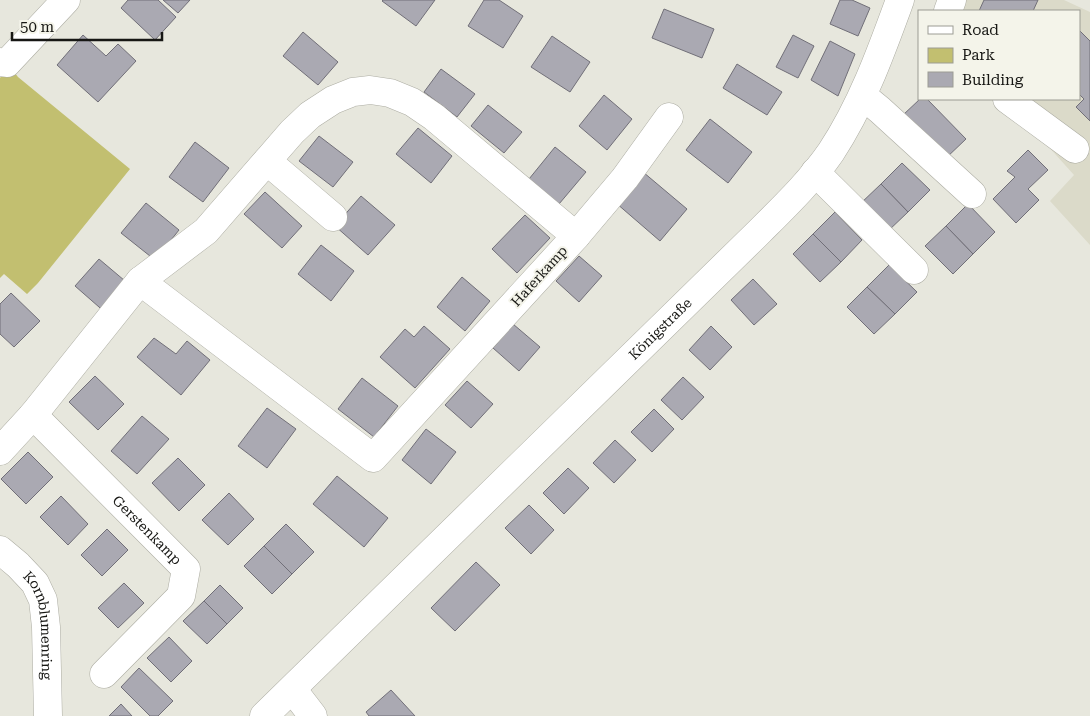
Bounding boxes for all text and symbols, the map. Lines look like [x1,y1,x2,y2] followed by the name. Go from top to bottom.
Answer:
[12,10,162,42] scale bar
[918,10,1080,100] legend
[20,18,55,36] text: 50 m
[962,21,999,39] text: Road
[962,46,996,64] text: Park
[962,71,1024,89] text: Building
[508,242,570,310] street label: Haferkamp
[625,294,695,363] street label: Königstraße
[109,492,185,568] street label: Gerstenkamp
[20,568,55,680] street label: Kornblumenring

